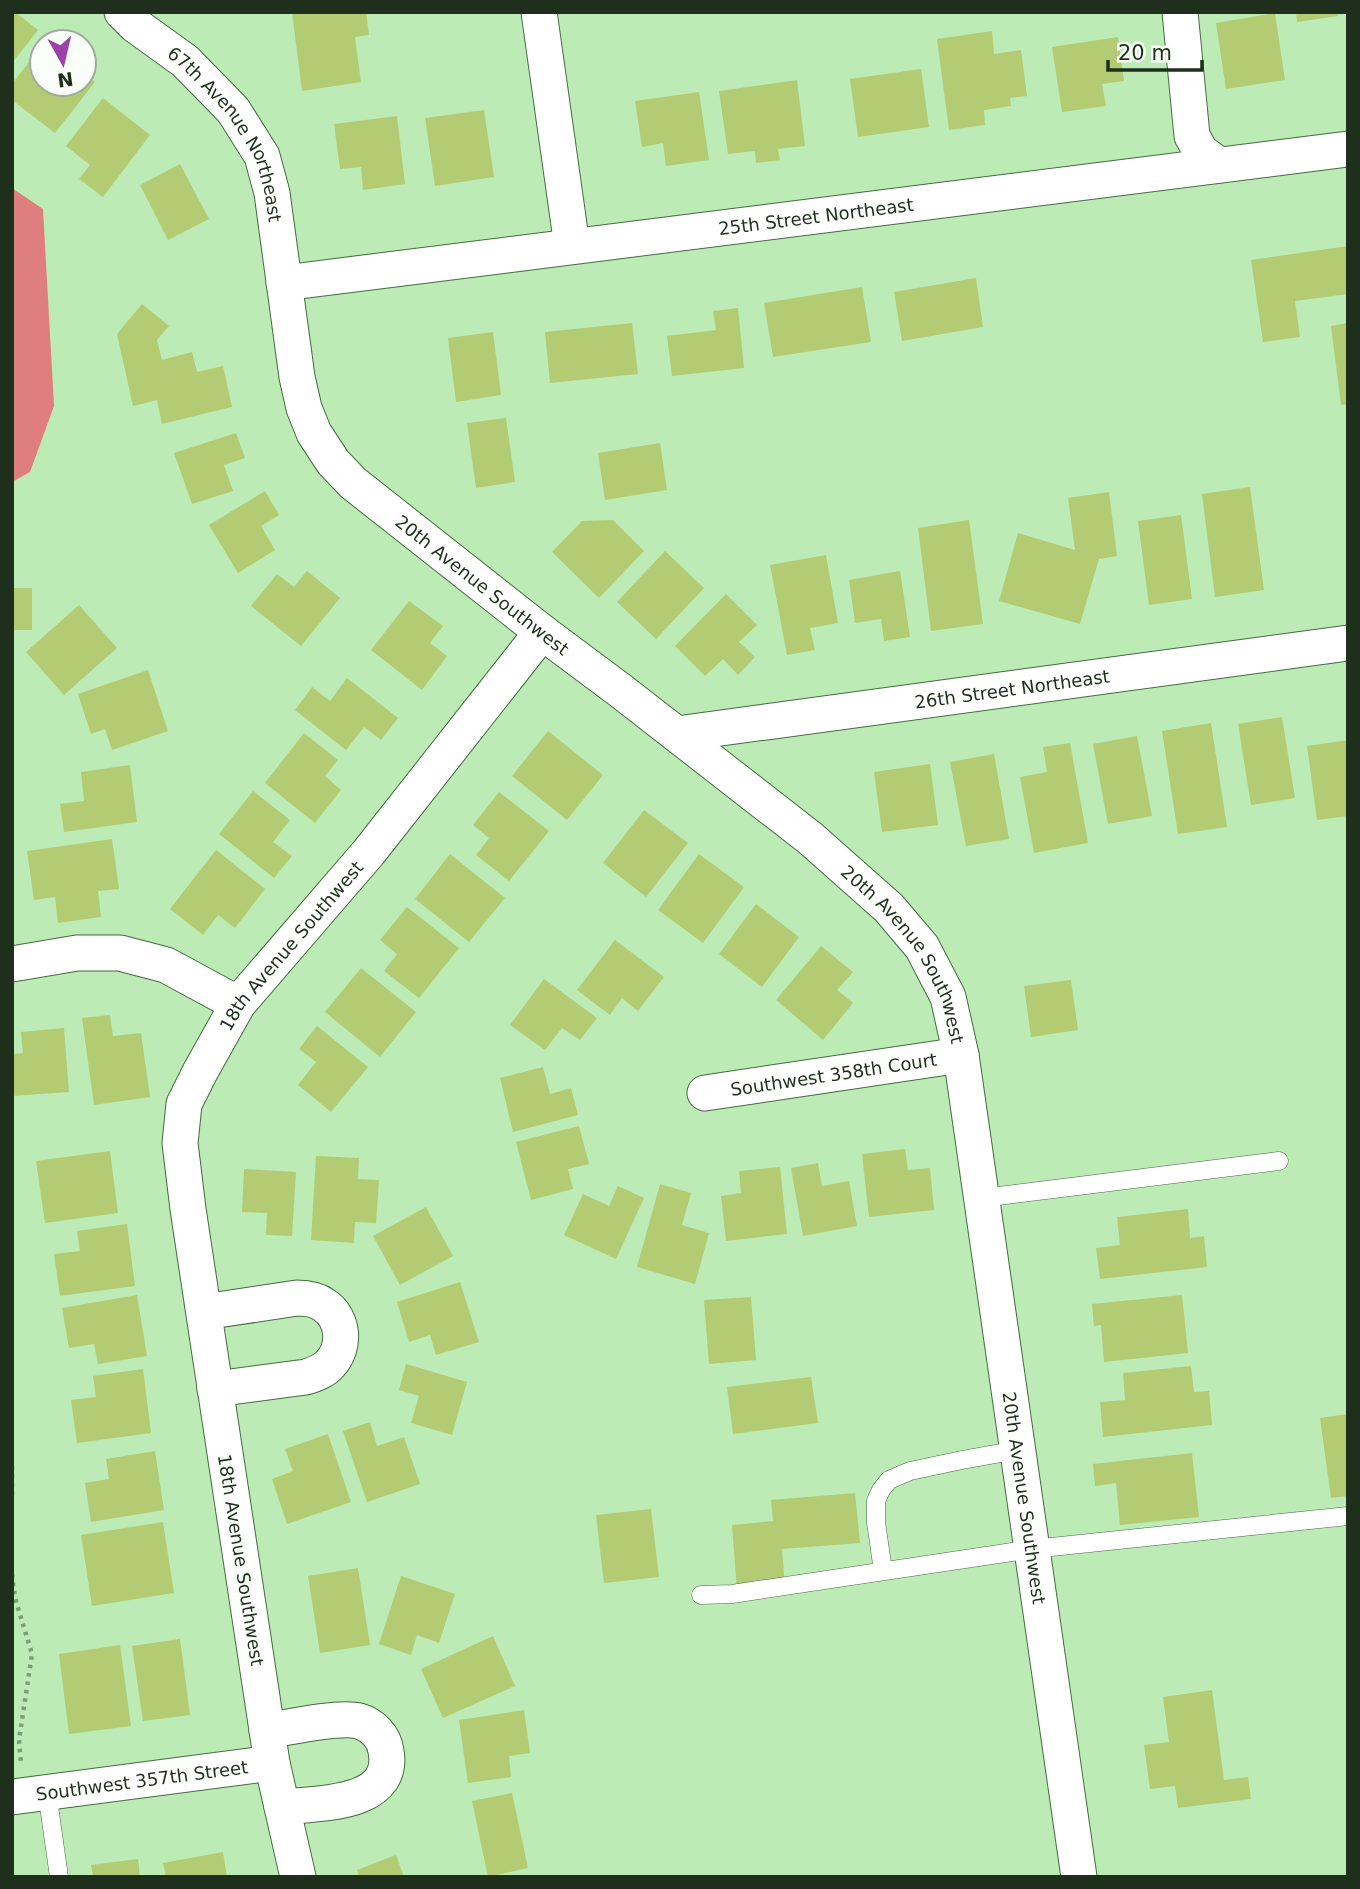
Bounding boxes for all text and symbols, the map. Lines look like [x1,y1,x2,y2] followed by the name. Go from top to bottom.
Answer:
[28,28,98,98] north arrow
[1108,28,1202,72] scale bar
[1118,41,1172,65] text: 20 m
[164,42,286,223] street label: 67th Avenue Northeast
[56,68,75,92] text: N
[717,193,915,239] street label: 25th Street Northeast
[392,510,573,659] street label: 20th Avenue Southwest
[913,665,1111,712] street label: 26th Street Northeast
[215,857,367,1034] street label: 18th Avenue Southwest
[837,860,969,1045] street label: 20th Avenue Southwest
[729,1048,938,1100] street label: Southwest 358th Court
[999,1390,1050,1606] street label: 20th Avenue Southwest
[214,1453,268,1667] street label: 18th Avenue Southwest
[35,1756,249,1804] street label: Southwest 357th Street

